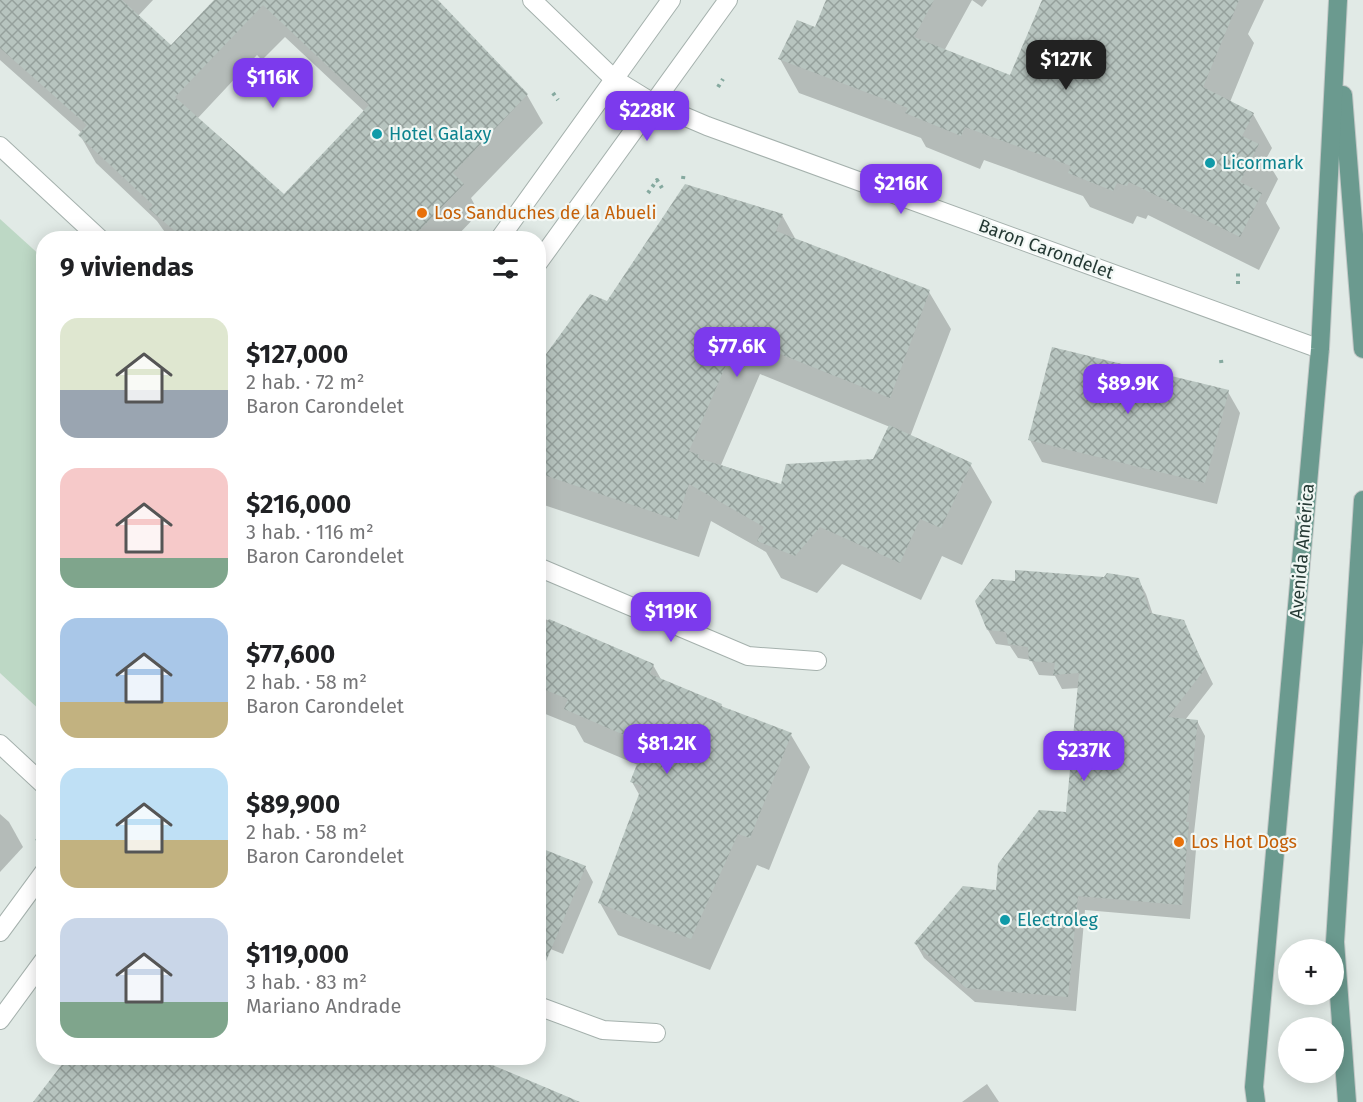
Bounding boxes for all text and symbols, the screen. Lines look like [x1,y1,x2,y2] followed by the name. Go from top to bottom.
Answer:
[1024,40,1108,91] pin: $127K
[1040,47,1092,71] text: $127K
[231,58,315,109] pin: $116K
[247,65,299,89] text: $116K
[605,91,689,142] pin: $228K
[619,98,675,122] text: $228K
[389,123,492,145] place label: Hotel Galaxy
[370,127,384,141] marker: Hotel Galaxy
[1222,152,1304,174] place label: Licormark
[1203,156,1217,170] marker: Licormark
[859,164,943,215] pin: $216K
[874,171,928,195] text: $216K
[434,202,656,224] place label: Los Sanduches de la Abueli
[415,206,429,220] marker: Los Sanduches de la Abueli
[975,214,1117,284] street label: Baron Carondelet
[489,251,522,284] icon: filters
[60,252,194,283] text: 9 viviendas
[688,327,786,378] pin: $77.6K
[708,334,766,358] text: $77.6K
[246,339,348,370] text: $127,000
[108,342,180,414] icon: home
[1079,364,1177,415] pin: $89.9K
[246,370,365,394] text: 2 hab. · 72 m²
[1097,371,1159,395] text: $89.9K
[246,394,404,418] text: Baron Carondelet
[1285,482,1319,620] street label: Avenida América
[246,489,351,520] text: $216,000
[108,492,180,564] icon: home
[246,520,374,544] text: 3 hab. · 116 m²
[246,544,404,568] text: Baron Carondelet
[629,592,713,643] pin: $119K
[645,599,697,623] text: $119K
[246,639,335,670] text: $77,600
[108,642,180,714] icon: home
[246,670,367,694] text: 2 hab. · 58 m²
[246,694,404,718] text: Baron Carondelet
[618,724,716,775] pin: $81.2K
[637,731,697,755] text: $81.2K
[1042,731,1126,782] pin: $237K
[1057,738,1111,762] text: $237K
[246,789,340,820] text: $89,900
[108,792,180,864] icon: home
[246,820,367,844] text: 2 hab. · 58 m²
[1191,831,1297,853] place label: Los Hot Dogs
[1172,835,1186,849] marker: Los Hot Dogs
[246,844,404,868] text: Baron Carondelet
[1017,909,1099,931] place label: Electroleg
[998,913,1012,927] marker: Electroleg
[246,939,349,970] text: $119,000
[1278,939,1344,1083] map controls
[1278,939,1344,1005] button: +
[108,942,180,1014] icon: home
[246,970,367,994] text: 3 hab. · 83 m²
[246,994,401,1018] text: Mariano Andrade
[1278,1017,1344,1083] button: −

